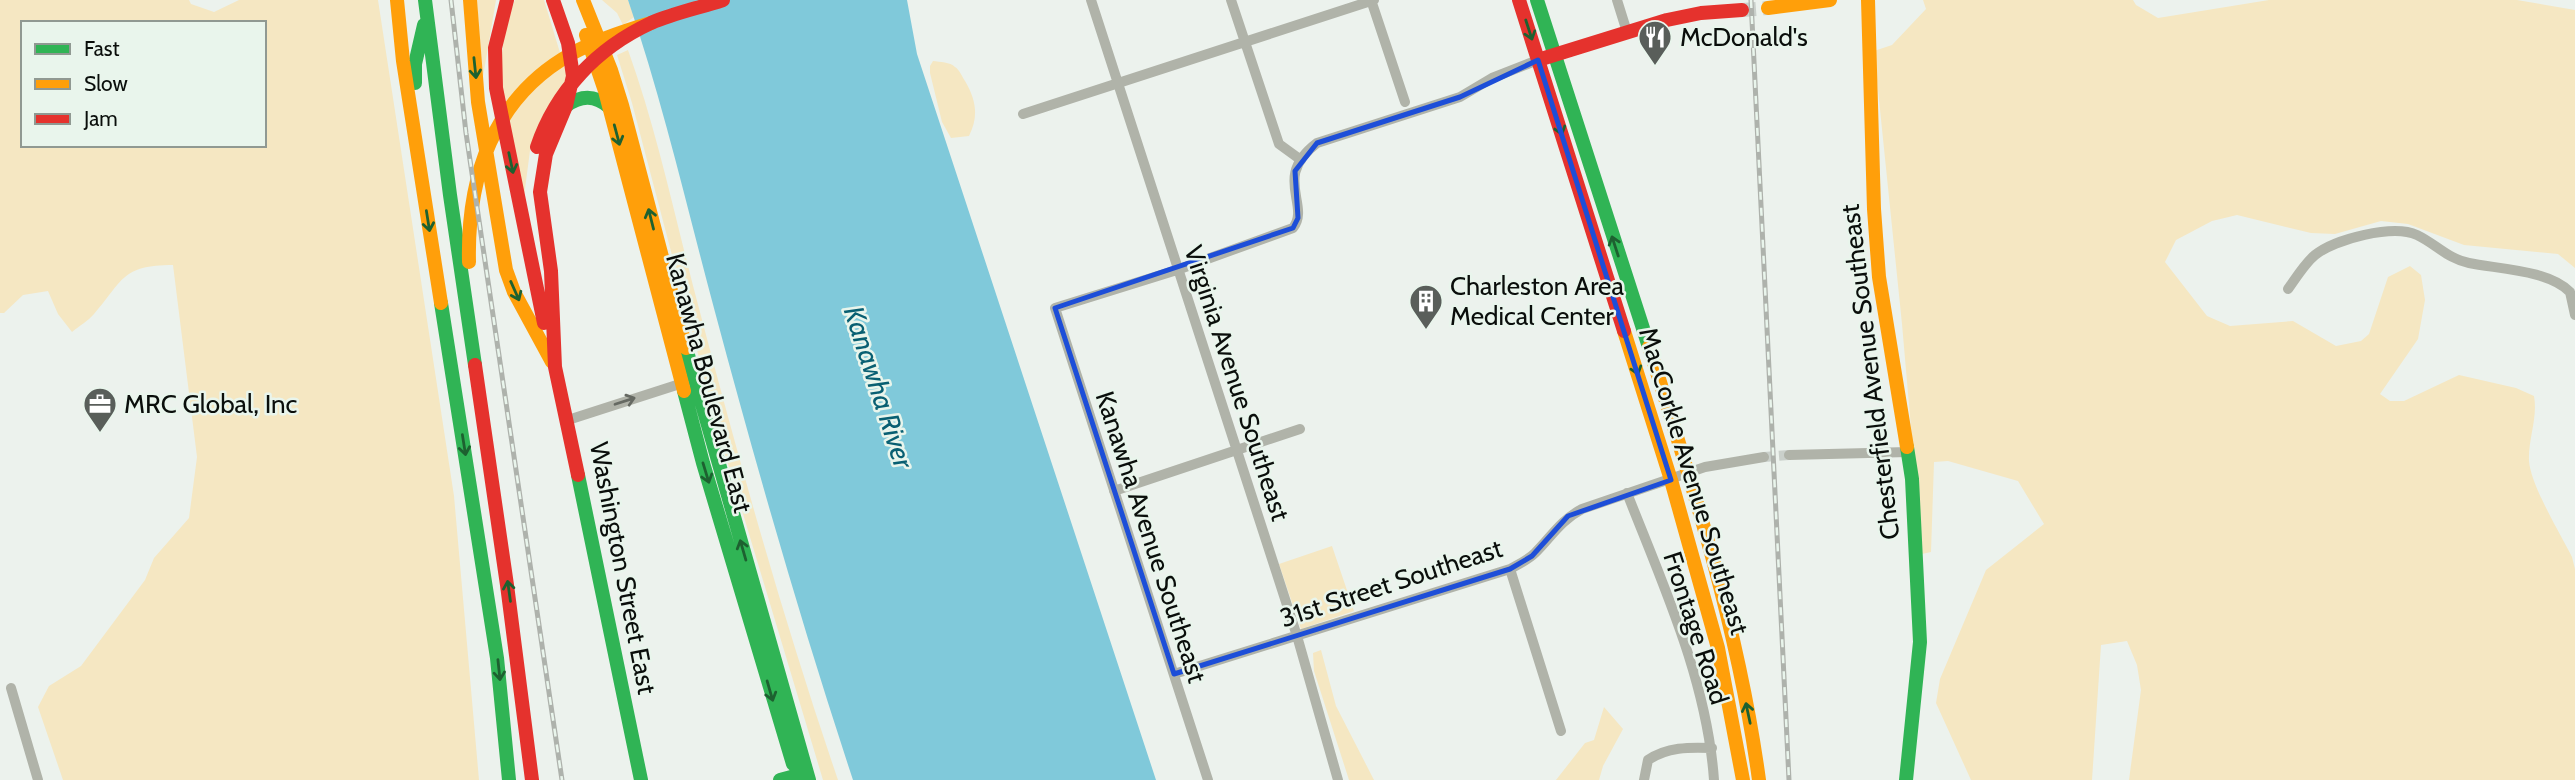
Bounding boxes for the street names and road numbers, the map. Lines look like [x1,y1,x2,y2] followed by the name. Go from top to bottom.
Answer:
[1834,202,1906,542] street label: Chesterfield Avenue Southeast
[1177,241,1297,525] street label: Virginia Avenue Southeast
[659,250,759,517] street label: Kanawha Boulevard East
[1632,324,1756,639] street label: MacCorkle Avenue Southeast
[1089,387,1213,687] street label: Kanawha Avenue Southeast
[583,439,663,697] street label: Washington Street East
[1276,532,1506,634] street label: 31st Street Southeast
[1656,548,1736,708] street label: Frontage Road

